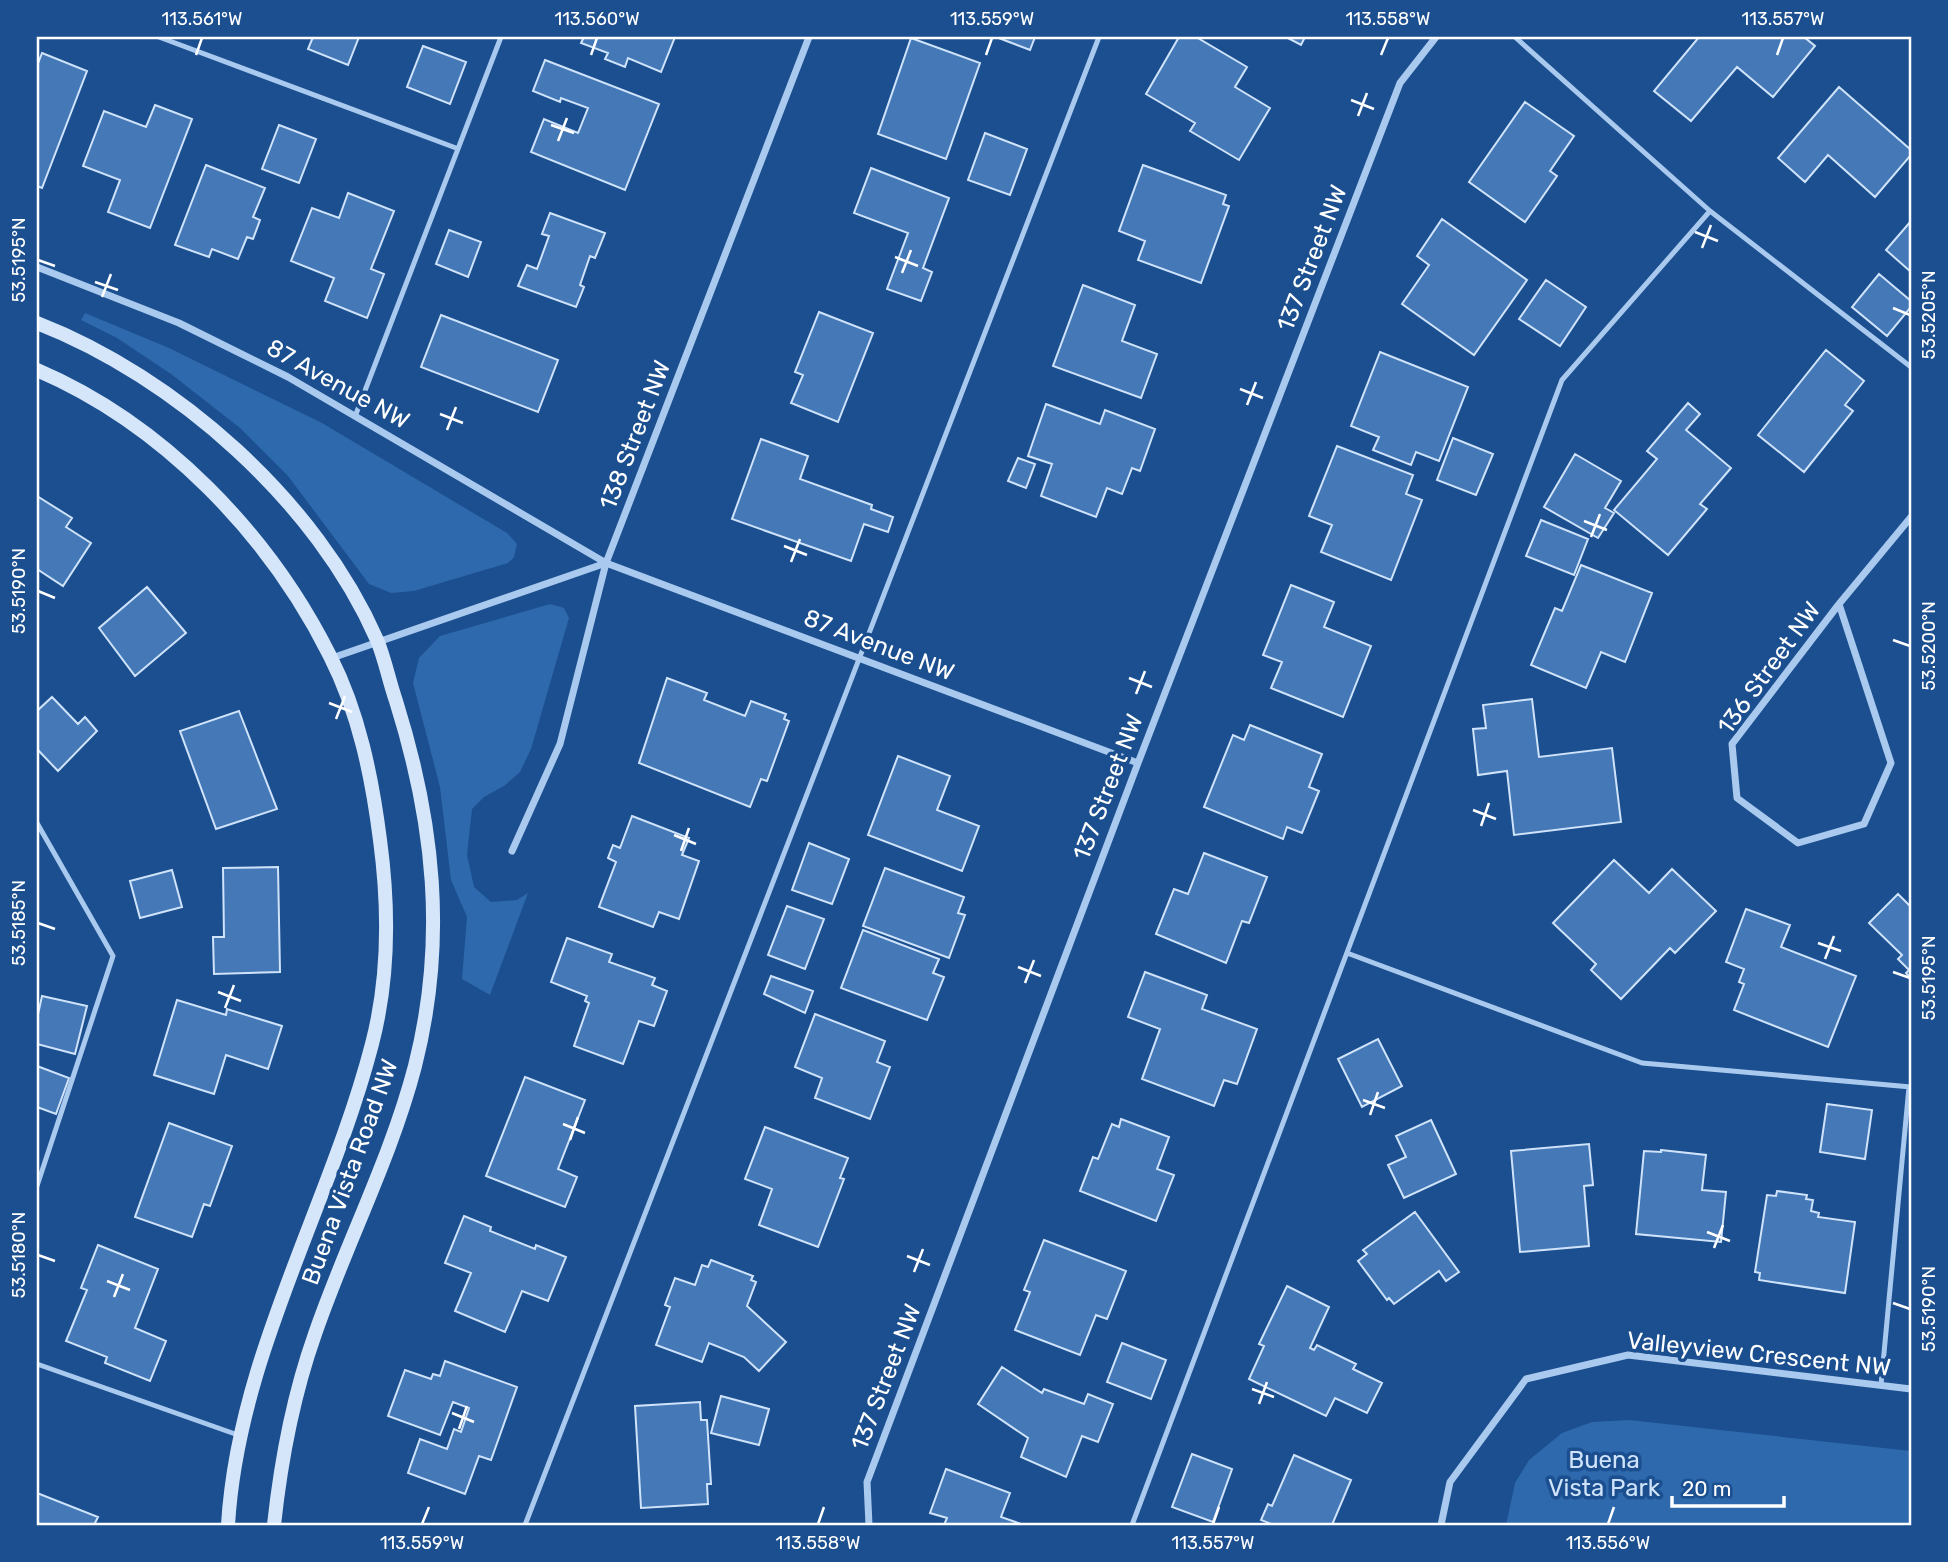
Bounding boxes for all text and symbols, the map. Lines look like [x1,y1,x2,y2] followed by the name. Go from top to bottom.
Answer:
[162,8,242,30] text: 113.561°W
[554,8,640,30] text: 113.560°W
[950,8,1034,30] text: 113.559°W
[1346,8,1431,30] text: 113.558°W
[1742,8,1824,30] text: 113.557°W
[1271,181,1353,335] street label: 137 Street NW
[8,217,30,303] text: 53.5195°N
[1918,271,1940,359] text: 53.5205°N
[262,333,414,435] street label: 87 Avenue NW
[594,357,676,513] street label: 138 Street NW
[8,548,30,634] text: 53.5190°N
[1712,597,1826,739] street label: 136 Street NW
[1918,601,1940,691] text: 53.5200°N
[800,603,958,687] street label: 87 Avenue NW
[1067,710,1149,864] street label: 137 Street NW
[8,880,30,966] text: 53.5185°N
[1918,935,1940,1021] text: 53.5195°N
[296,1055,404,1289] street label: Buena Vista Road NW
[8,1212,30,1298] text: 53.5180°N
[1918,1266,1940,1352] text: 53.5190°N
[845,1300,927,1454] street label: 137 Street NW
[1626,1326,1892,1382] street label: Valleyview Crescent NW
[1548,1446,1661,1502] park label: Buena Vista Park
[1672,1464,1784,1508] scale bar
[1682,1476,1731,1501] text: 20 m
[380,1532,464,1554] text: 113.559°W
[776,1532,861,1554] text: 113.558°W
[1172,1532,1254,1554] text: 113.557°W
[1566,1532,1650,1554] text: 113.556°W

